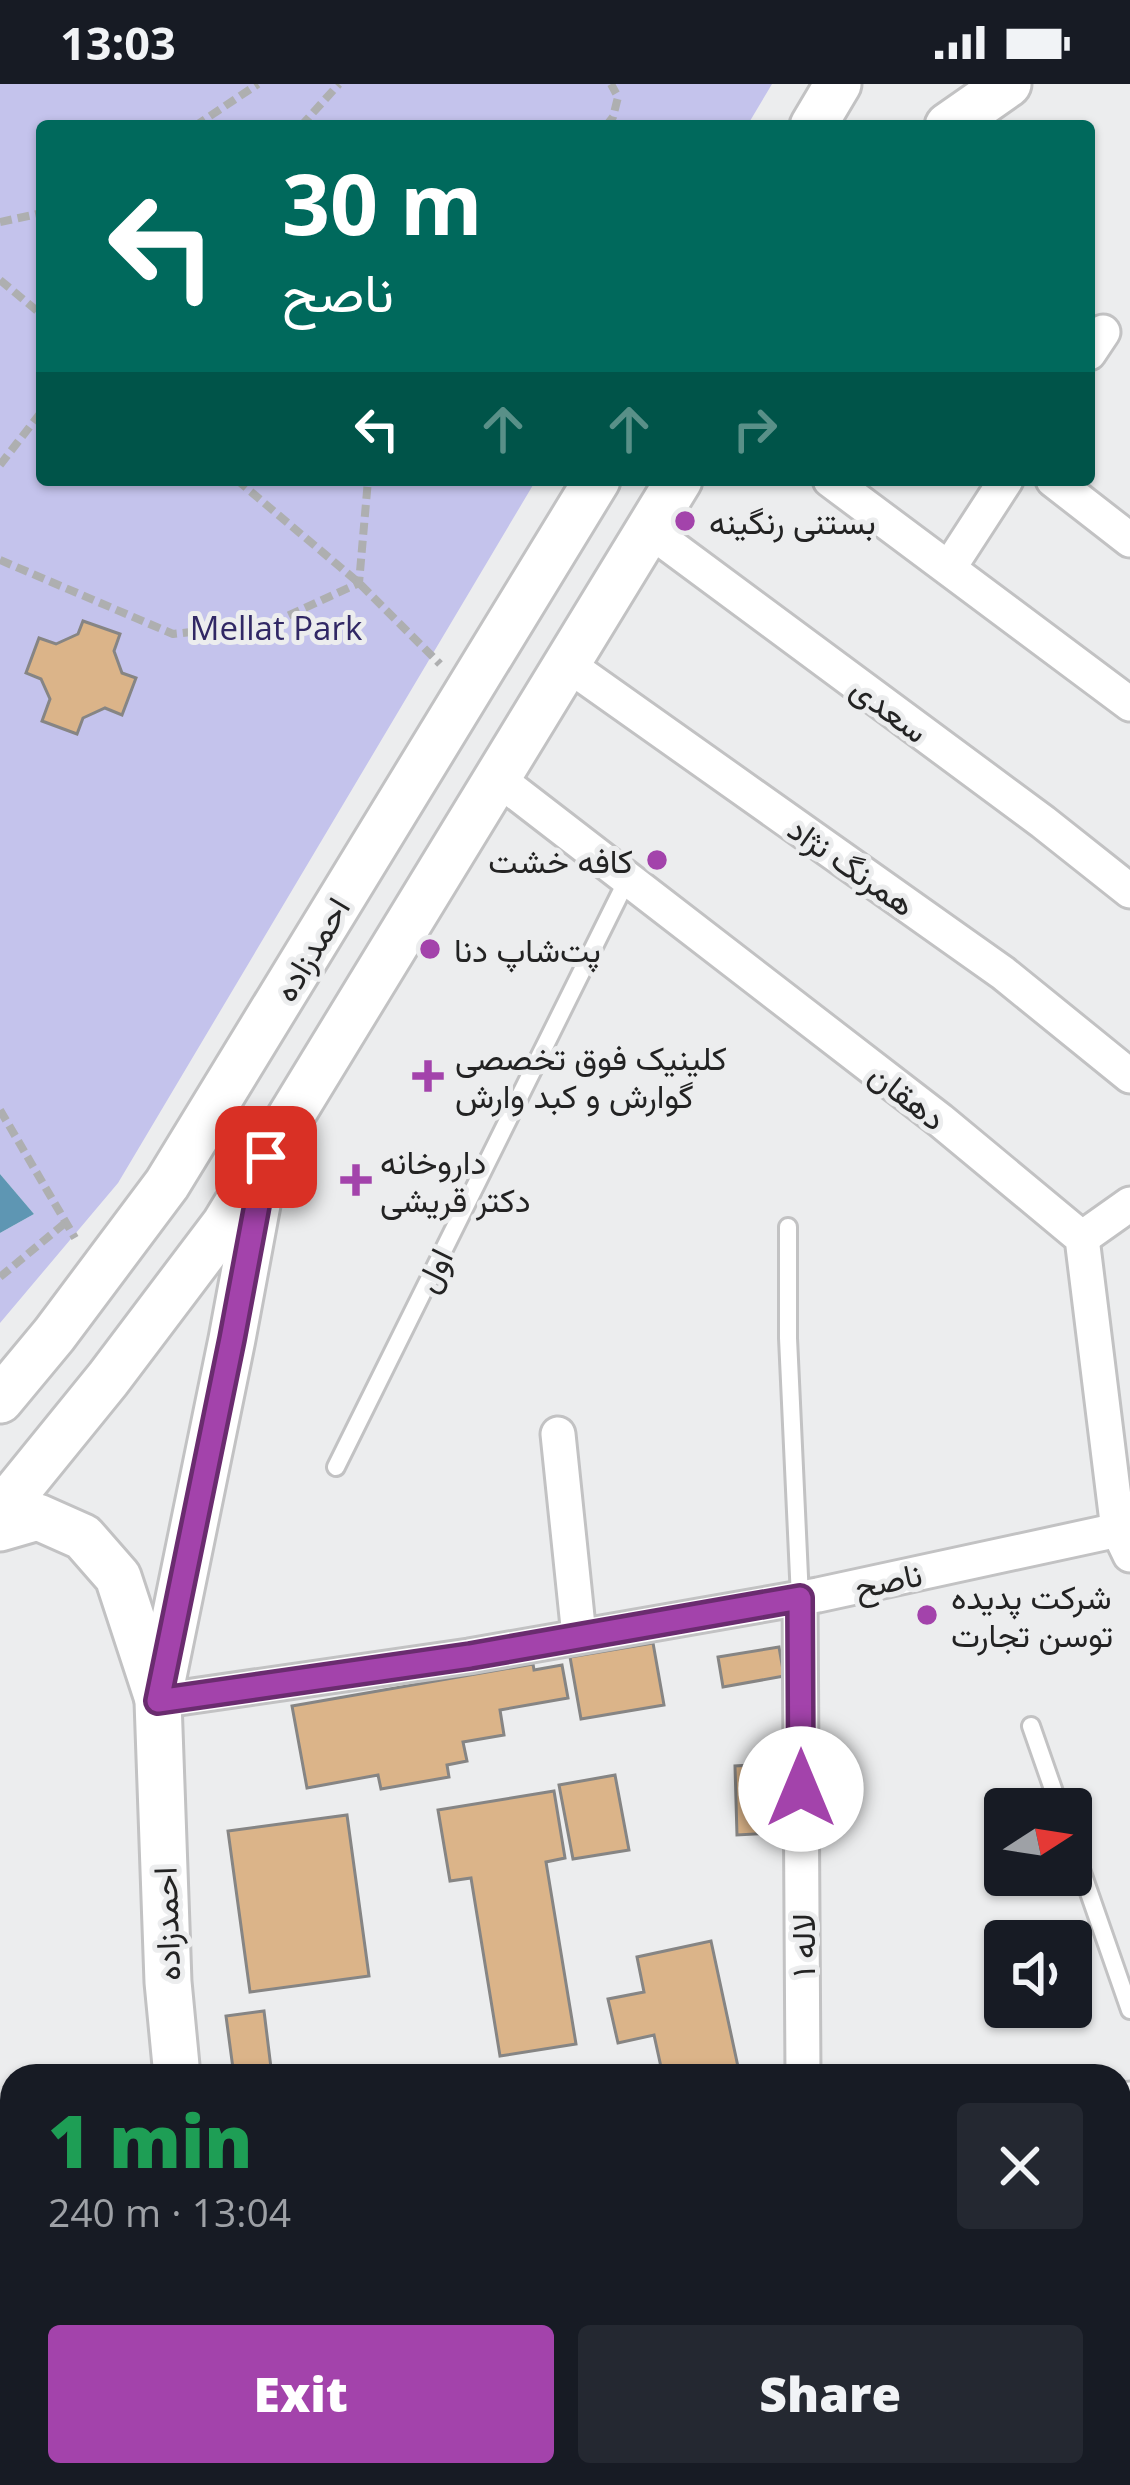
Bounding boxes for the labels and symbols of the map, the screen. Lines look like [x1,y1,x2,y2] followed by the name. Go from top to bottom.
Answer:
[709,499,876,544] place label: بستنی رنگینه
[672,508,698,534] marker: بستنی رنگینه
[190,605,363,650] park label: Mellat Park
[842,665,938,753] street label: سعدی
[779,806,925,926] street label: همرنگ نژاد
[488,838,633,883] place label: کافه خشت
[644,847,670,873] marker: کافه خشت
[262,889,360,1009] street label: احمدزاده
[454,927,601,973] place label: پت‌شاپ دنا
[417,936,443,962] marker: پت‌شاپ دنا
[455,1035,727,1118] place label: کلینیک فوق تخصصی گوارش و کبد وارش
[860,1052,956,1140] street label: دهقان
[412,1060,444,1092] marker: کلینیک فوق تخصصی گوارش و کبد وارش
[215,1106,317,1208] pin
[380,1139,531,1222] place label: داروخانه دکتر قریشی
[343,1167,369,1193] marker: داروخانه دکتر قریشی
[403,1241,463,1299] street label: اول
[850,1551,926,1610] street label: ناصح
[951,1574,1113,1657] place label: شرکت پدیده توسن تجارت
[914,1602,940,1628] marker: شرکت پدیده توسن تجارت
[738,1726,864,1852] position arrow
[984,1788,1092,1896] north arrow
[142,1866,190,1982] street label: احمدزاده
[780,1913,825,1977] street label: لاله ۱

